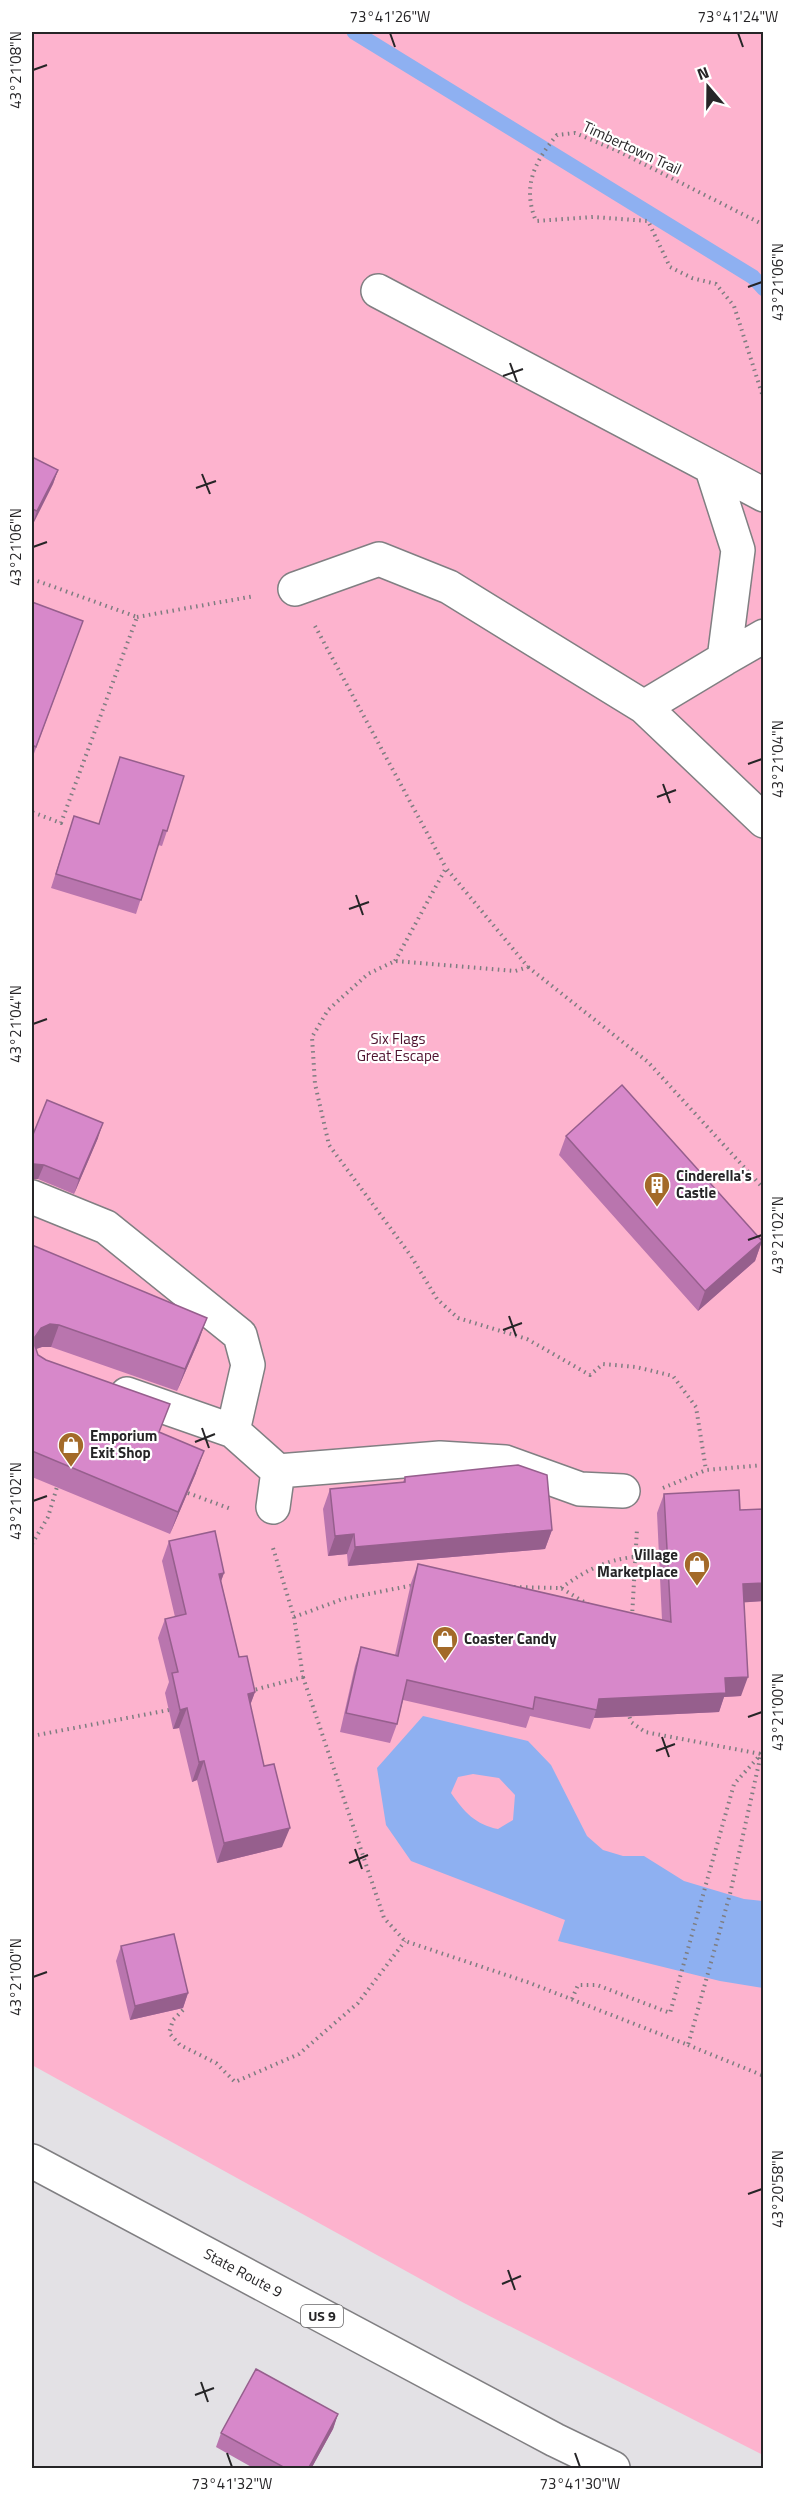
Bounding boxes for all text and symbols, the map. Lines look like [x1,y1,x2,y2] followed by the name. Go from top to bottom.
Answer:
[350,5,430,28] text: 73°41'26"W
[698,5,778,28] text: 73°41'24"W
[4,31,27,109] text: 43°21'08"N
[678,57,738,117] north arrow
[694,60,712,86] text: N
[579,115,685,180] street label: Timbertown Trail
[766,243,789,321] text: 43°21'06"N
[4,508,27,586] text: 43°21'06"N
[766,720,789,798] text: 43°21'04"N
[4,985,27,1063] text: 43°21'04"N
[357,1027,439,1067] park label: Six Flags Great Escape
[676,1164,752,1204] place label: Cinderella's Castle
[642,1170,672,1208] building icon: Cinderella's Castle
[766,1196,789,1274] text: 43°21'02"N
[90,1424,157,1464] place label: Emporium Exit Shop
[56,1430,86,1468] shop icon: Emporium Exit Shop
[4,1462,27,1540] text: 43°21'02"N
[597,1543,678,1583] place label: Village Marketplace
[682,1549,712,1587] shop icon: Village Marketplace
[430,1624,460,1662] shop icon: Coaster Candy
[464,1627,557,1650] place label: Coaster Candy
[766,1673,789,1751] text: 43°21'00"N
[4,1938,27,2016] text: 43°21'00"N
[766,2150,789,2228] text: 43°20'58"N
[200,2242,287,2303] street label: State Route 9
[301,2305,343,2327] road number: US 9
[192,2472,272,2495] text: 73°41'32"W
[540,2472,620,2495] text: 73°41'30"W

